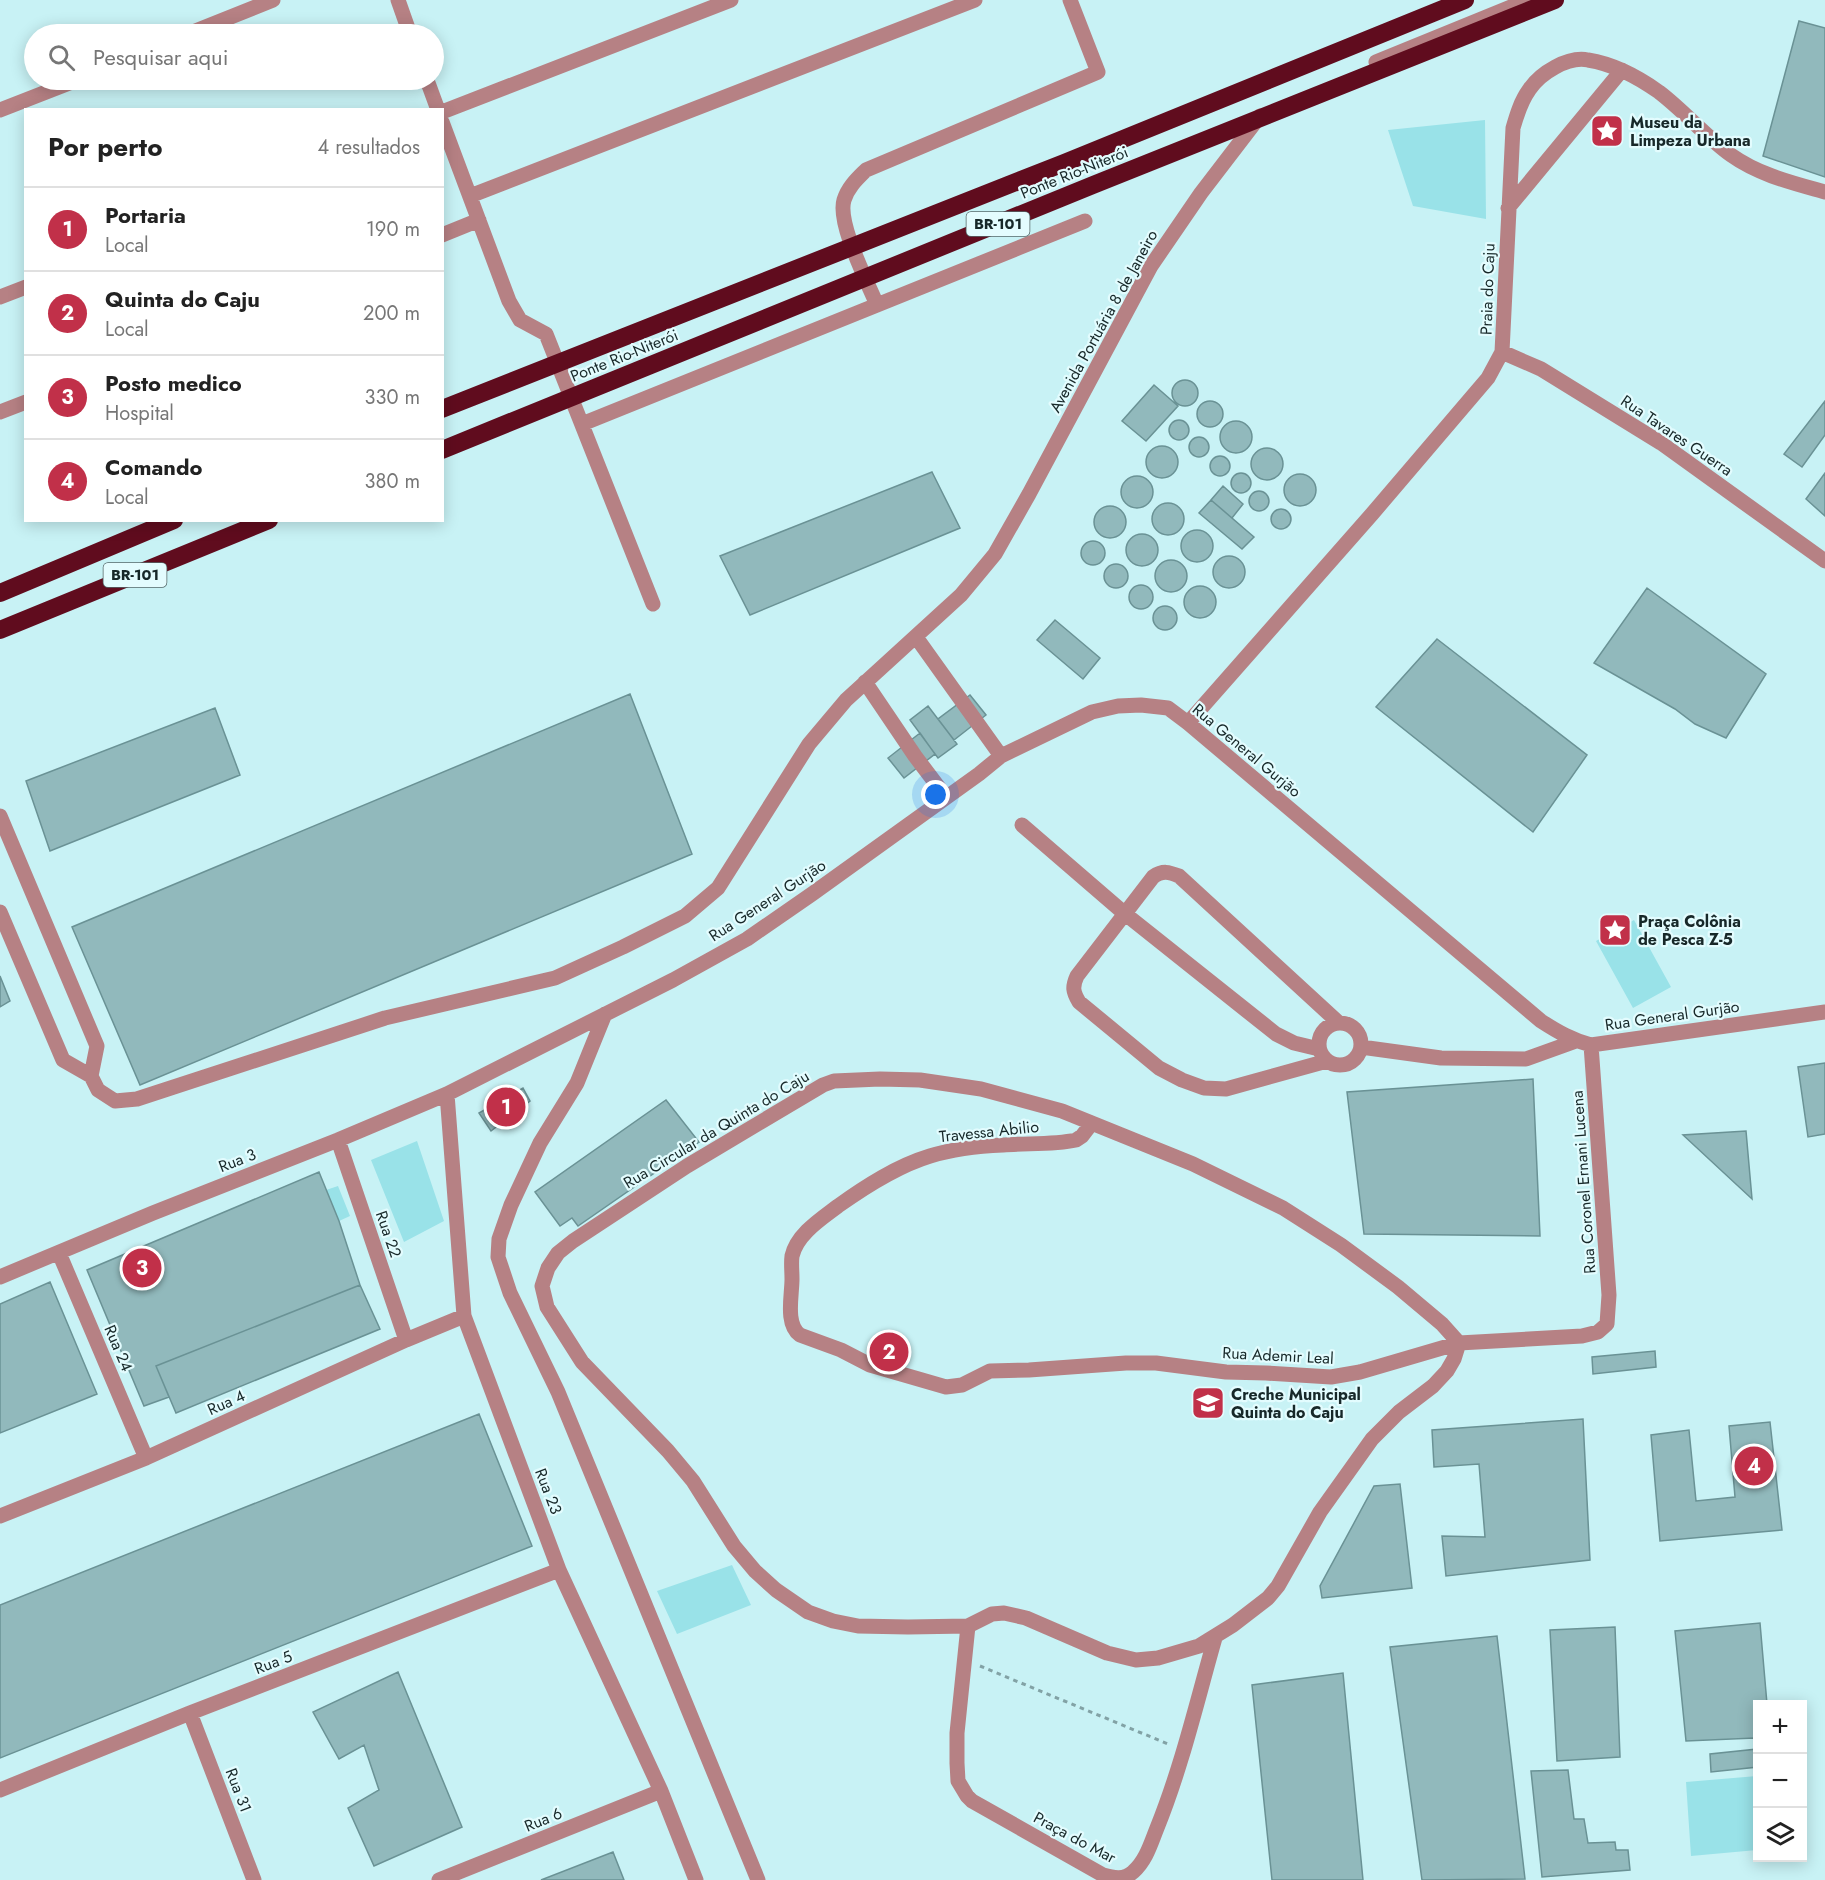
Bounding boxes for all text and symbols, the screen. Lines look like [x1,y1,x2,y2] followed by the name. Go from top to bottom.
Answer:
[24,24,444,90] search box
[45,41,78,74] icon: search
[93,41,228,73] text: Pesquisar aqui
[1630,111,1751,152] place label: Museu da Limpeza Urbana
[1589,113,1625,149] place icon: Museu da Limpeza Urbana
[48,128,162,166] text: Por perto
[318,133,420,162] text: 4 resultados
[1017,140,1131,205] street label: Ponte Rio-Niterói
[105,199,186,231] text: Portaria
[966,212,1030,236] road number: BR-101
[62,215,73,244] text: 1
[366,215,420,244] text: 190 m
[1044,226,1163,417] street label: Avenida Portuária 8 de Janeiro
[105,231,149,260] text: Local
[1474,243,1501,335] street label: Praia do Caju
[105,283,260,315] text: Quinta do Caju
[61,299,74,328] text: 2
[363,299,420,328] text: 200 m
[105,315,149,344] text: Local
[567,323,681,388] street label: Ponte Rio-Niterói
[105,367,242,399] text: Posto medico
[61,383,74,412] text: 3
[365,383,420,412] text: 330 m
[1616,389,1737,481] street label: Rua Tavares Guerra
[105,399,174,428] text: Hospital
[105,451,203,483] text: Comando
[61,467,74,496] text: 4
[365,467,420,496] text: 380 m
[105,483,149,512] text: Local
[104,563,166,587] road number: BR-101
[1187,698,1306,803] street label: Rua General Gurjão
[921,780,950,809] your location
[704,854,831,947] street label: Rua General Gurjão
[1638,910,1741,951] place label: Praça Colônia de Pesca Z-5
[1597,912,1633,948] place icon: Praça Colônia de Pesca Z-5
[1603,995,1741,1036] street label: Rua General Gurjão
[619,1065,814,1194] street label: Rua Circular da Quinta do Caju
[486,1084,526,1130] pin: 1
[1566,1090,1601,1274] street label: Rua Coronel Ernani Lucena
[938,1115,1040,1148] street label: Travessa Abilio
[215,1143,260,1178] street label: Rua 3
[370,1208,407,1261] street label: Rua 22
[122,1246,162,1290] pin: 3
[99,1321,139,1375] street label: Rua 24
[870,1330,908,1374] pin: 2
[1222,1341,1334,1370] street label: Rua Ademir Leal
[1231,1383,1361,1424] place label: Creche Municipal Quinta do Caju
[204,1384,249,1421] street label: Rua 4
[1190,1385,1226,1421] school or university icon: Creche Municipal Quinta do Caju
[1734,1444,1774,1488] pin: 4
[529,1465,568,1518] street label: Rua 23
[251,1645,295,1680] street label: Rua 5
[1753,1700,1807,1862] map controls
[1753,1700,1807,1754] button: +
[1753,1754,1807,1808] button: −
[220,1765,257,1816] street label: Rua 31
[521,1801,566,1837] street label: Rua 6
[1029,1806,1121,1869] street label: Praça do Mar
[1753,1808,1807,1862] button: layers

